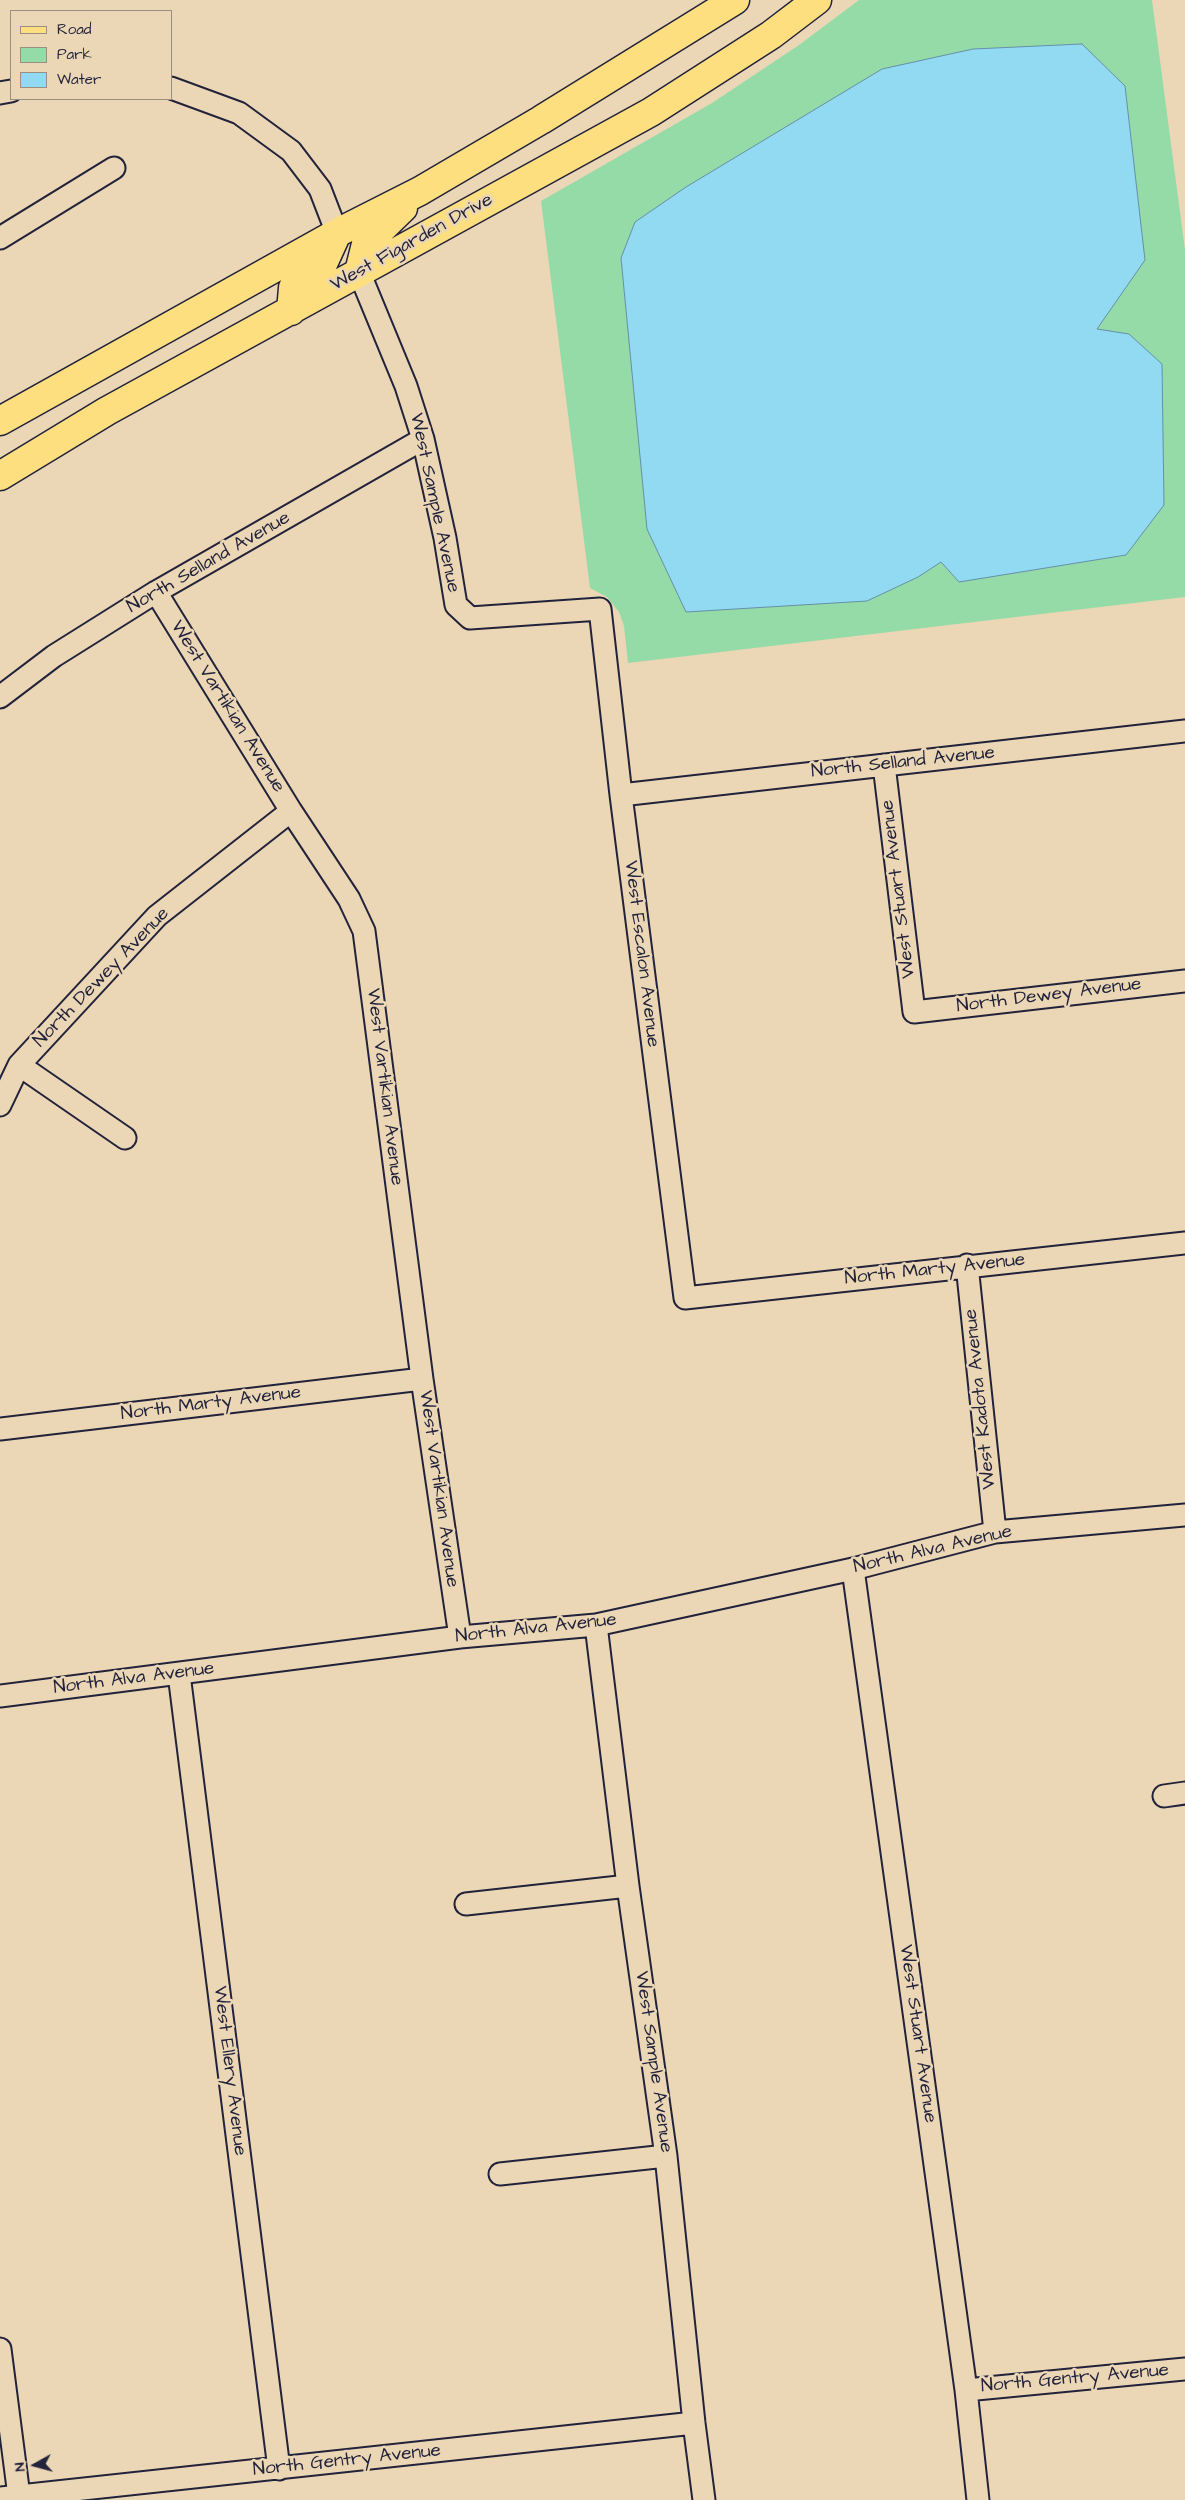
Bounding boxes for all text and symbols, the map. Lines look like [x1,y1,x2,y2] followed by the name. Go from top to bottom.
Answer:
[10,10,172,100] legend
[57,19,91,40] text: Road
[57,44,92,65] text: Park
[57,69,101,90] text: Water
[327,189,497,297] street label: West Figarden Drive
[404,411,464,595] street label: West Sample Avenue
[123,507,295,619] street label: North Selland Avenue
[165,617,289,797] street label: West Vartikian Avenue
[810,742,996,784] street label: North Selland Avenue
[877,798,921,980] street label: West Stuart Avenue
[618,859,664,1049] street label: West Escalon Avenue
[29,903,175,1053] street label: North Dewey Avenue
[955,973,1143,1019] street label: North Dewey Avenue
[361,987,407,1187] street label: West Vartikian Avenue
[844,1249,1026,1291] street label: North Marty Avenue
[960,1308,1002,1490] street label: West Kadota Avenue
[120,1382,302,1426] street label: North Marty Avenue
[413,1389,463,1589] street label: West Vartikian Avenue
[852,1521,1014,1579] street label: North Alva Avenue
[454,1609,618,1649] street label: North Alva Avenue
[52,1658,216,1700] street label: North Alva Avenue
[893,1943,941,2125] street label: West Stuart Avenue
[629,1970,677,2154] street label: West Sample Avenue
[207,1985,251,2157] street label: West Ellery Avenue
[980,2359,1170,2399] street label: North Gentry Avenue
[10,2440,60,2490] north arrow
[252,2440,442,2482] street label: North Gentry Avenue
[10,2461,31,2472] text: N

